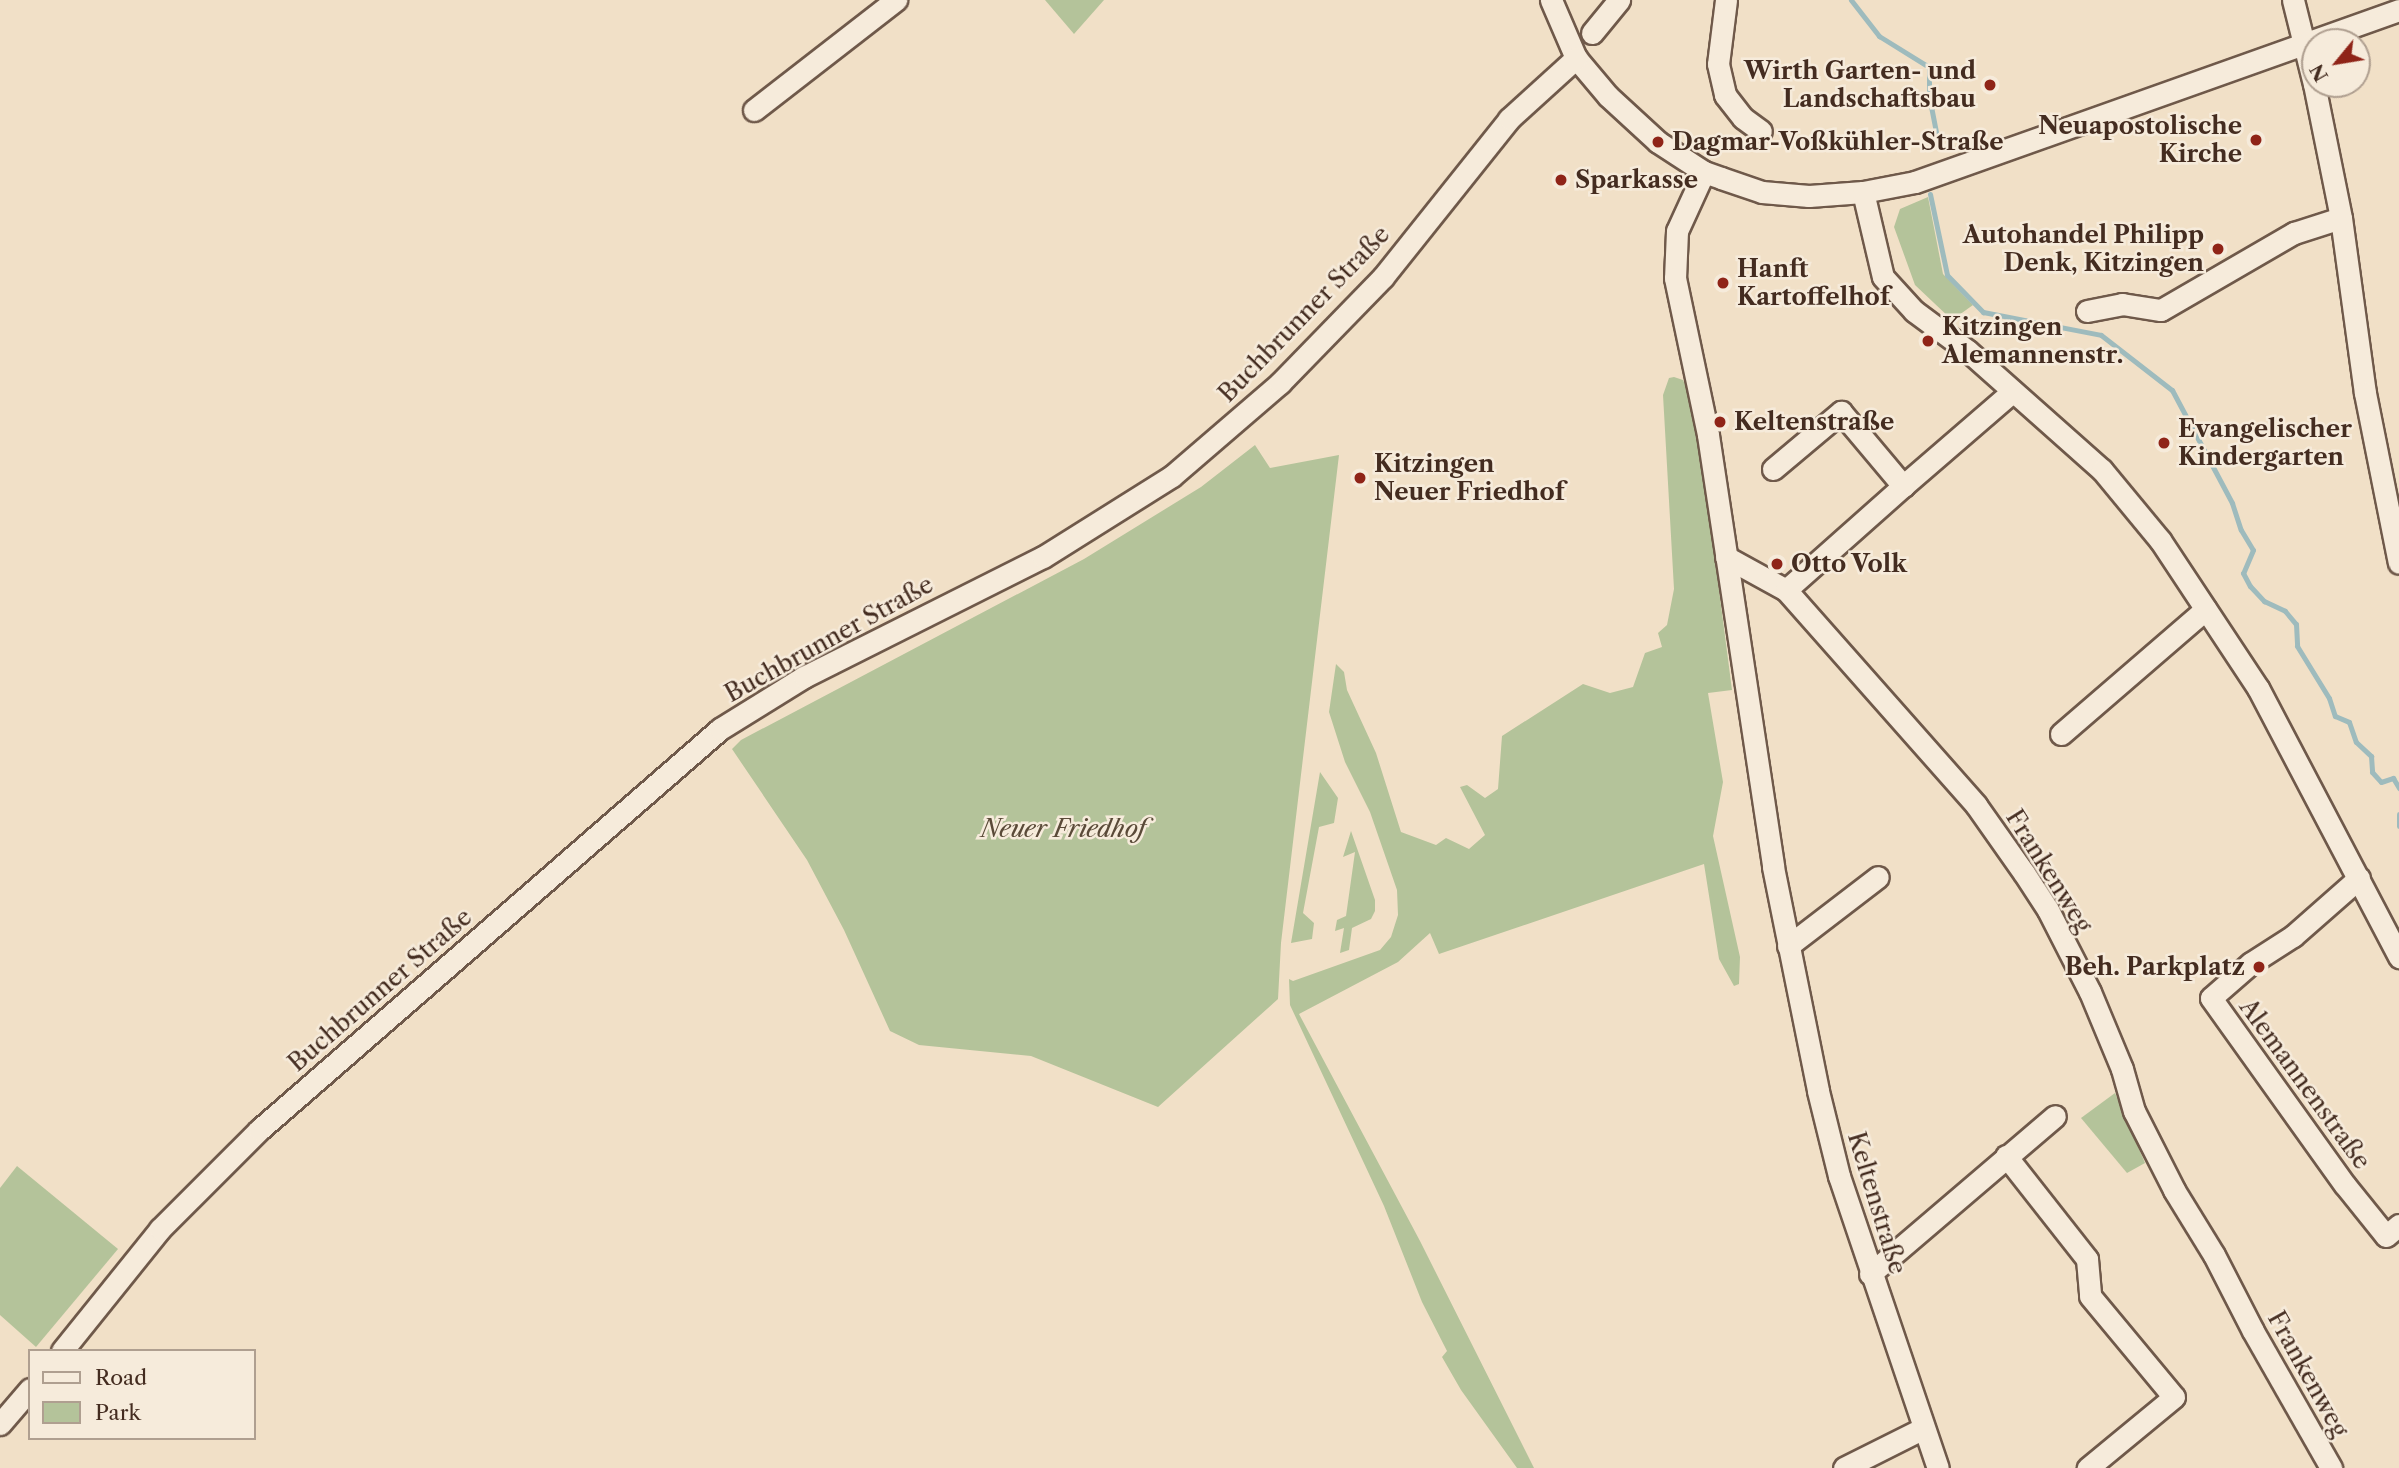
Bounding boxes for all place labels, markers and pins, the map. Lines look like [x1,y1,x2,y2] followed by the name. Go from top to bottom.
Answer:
[1744,57,1976,113] place label: Wirth Garten- und Landschaftsbau
[1982,77,1998,93] marker: Wirth Garten- und Landschaftsbau
[2038,112,2242,168] place label: Neuapostolische Kirche
[1672,128,2004,156] place label: Dagmar-Voßkühler-Straße
[2248,132,2264,148] marker: Neuapostolische Kirche
[1650,134,1666,150] marker: Dagmar-Voßkühler-Straße
[1575,166,1698,194] place label: Sparkasse
[1553,172,1569,188] marker: Sparkasse
[1963,221,2204,277] place label: Autohandel Philipp Denk, Kitzingen
[2210,241,2226,257] marker: Autohandel Philipp Denk, Kitzingen
[1737,255,1890,311] place label: Hanft Kartoffelhof
[1715,275,1731,291] marker: Hanft Kartoffelhof
[1942,313,2123,369] place label: Kitzingen Alemannenstr.
[1920,333,1936,349] marker: Kitzingen Alemannenstr.
[1734,408,1894,436] place label: Keltenstraße
[1712,414,1728,430] marker: Keltenstraße
[2178,415,2352,471] place label: Evangelischer Kindergarten
[2156,435,2172,451] marker: Evangelischer Kindergarten
[1374,450,1565,506] place label: Kitzingen Neuer Friedhof
[1352,470,1368,486] marker: Kitzingen Neuer Friedhof
[1791,550,1908,578] place label: Otto Volk
[1769,556,1785,572] marker: Otto Volk
[2065,953,2245,981] place label: Beh. Parkplatz
[2251,959,2267,975] marker: Beh. Parkplatz

